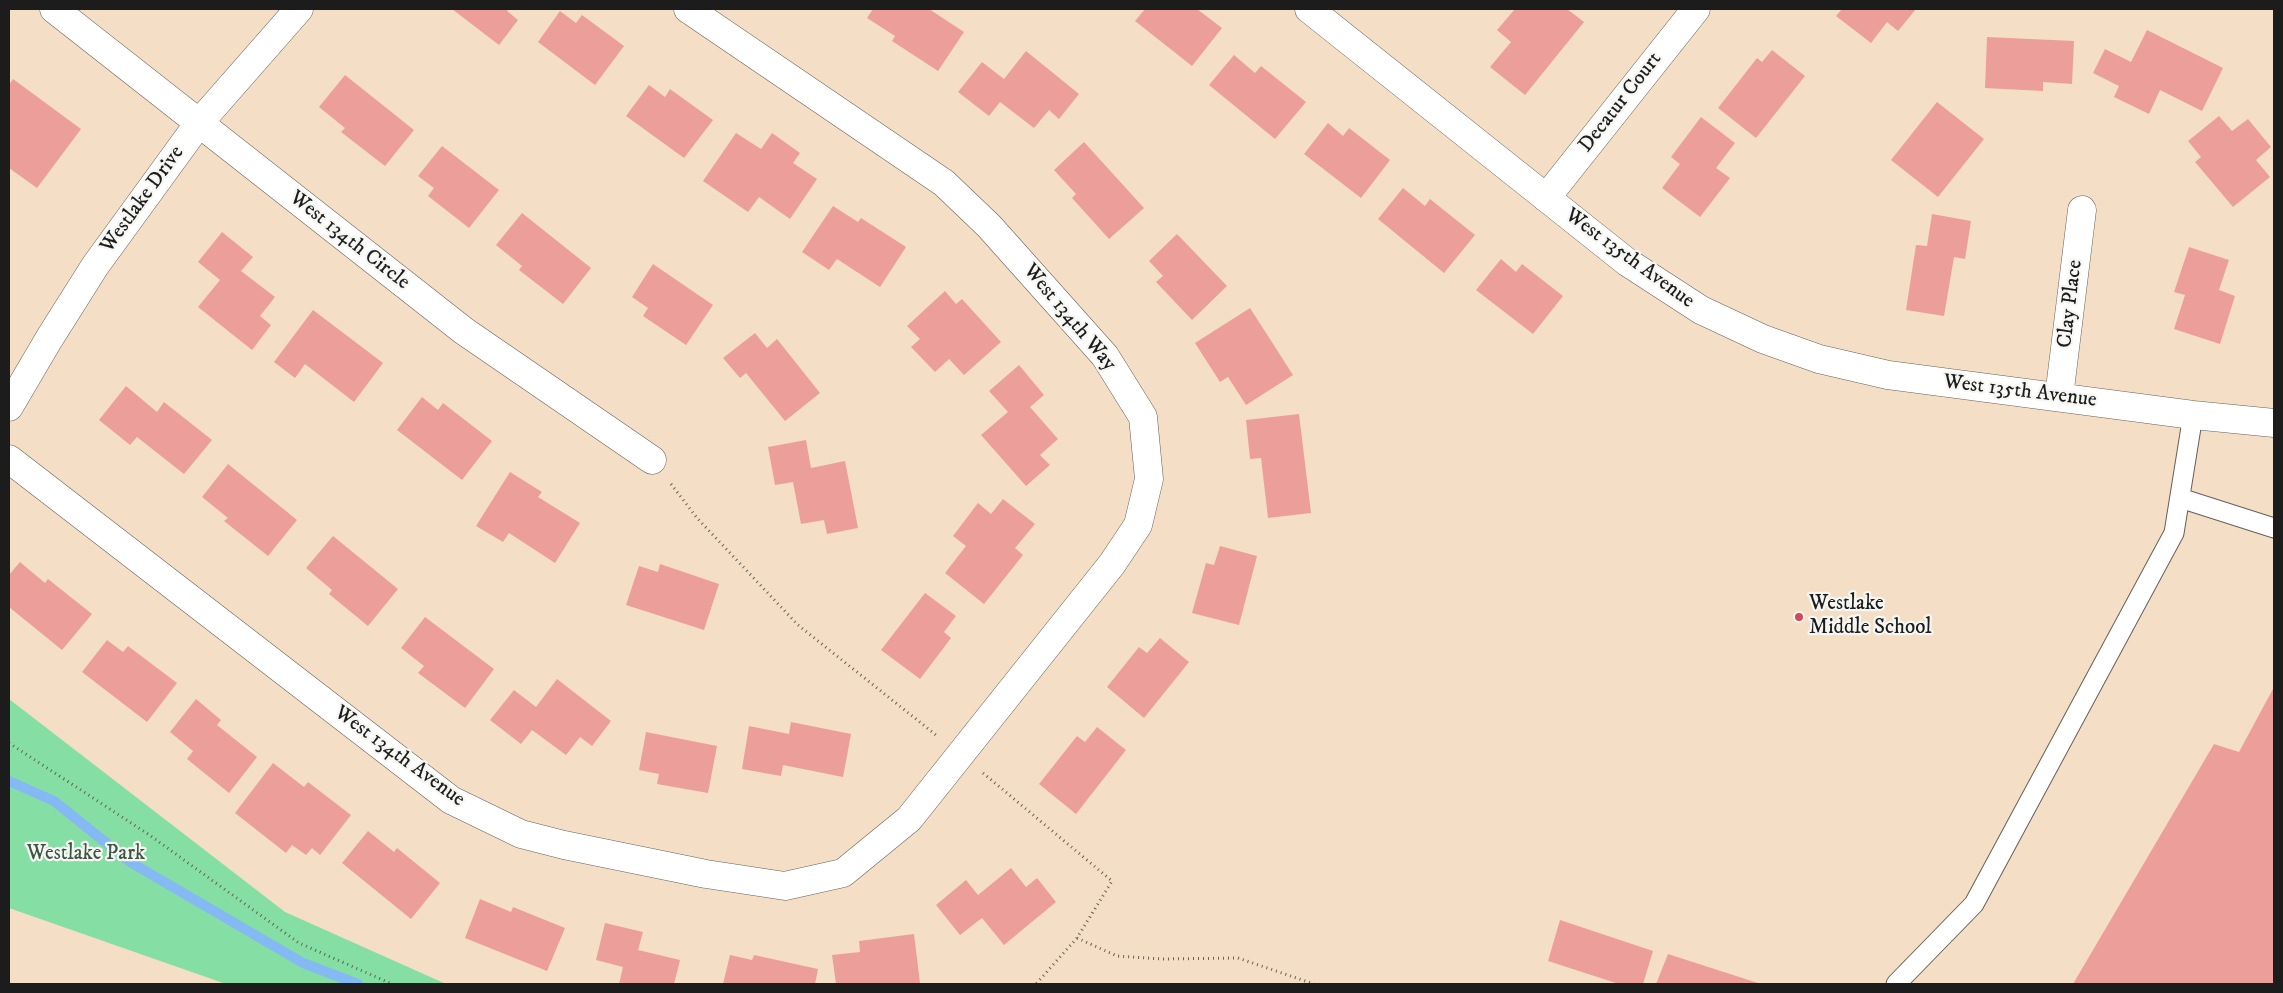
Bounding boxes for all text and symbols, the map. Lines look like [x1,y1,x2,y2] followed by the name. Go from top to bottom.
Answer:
[1574,48,1668,158] street label: Decatur Court
[96,142,190,258] street label: Westlake Drive
[284,186,414,296] street label: West 134th Circle
[1559,204,1699,314] street label: West 135th Avenue
[2053,258,2089,350] street label: Clay Place
[1017,259,1121,377] street label: West 134th Way
[1942,370,2098,414] street label: West 135th Avenue
[1809,592,1932,642] place label: Westlake Middle School
[1793,611,1805,623] marker: Westlake Middle School
[329,701,469,813] street label: West 134th Avenue
[27,842,145,868] park label: Westlake Park

